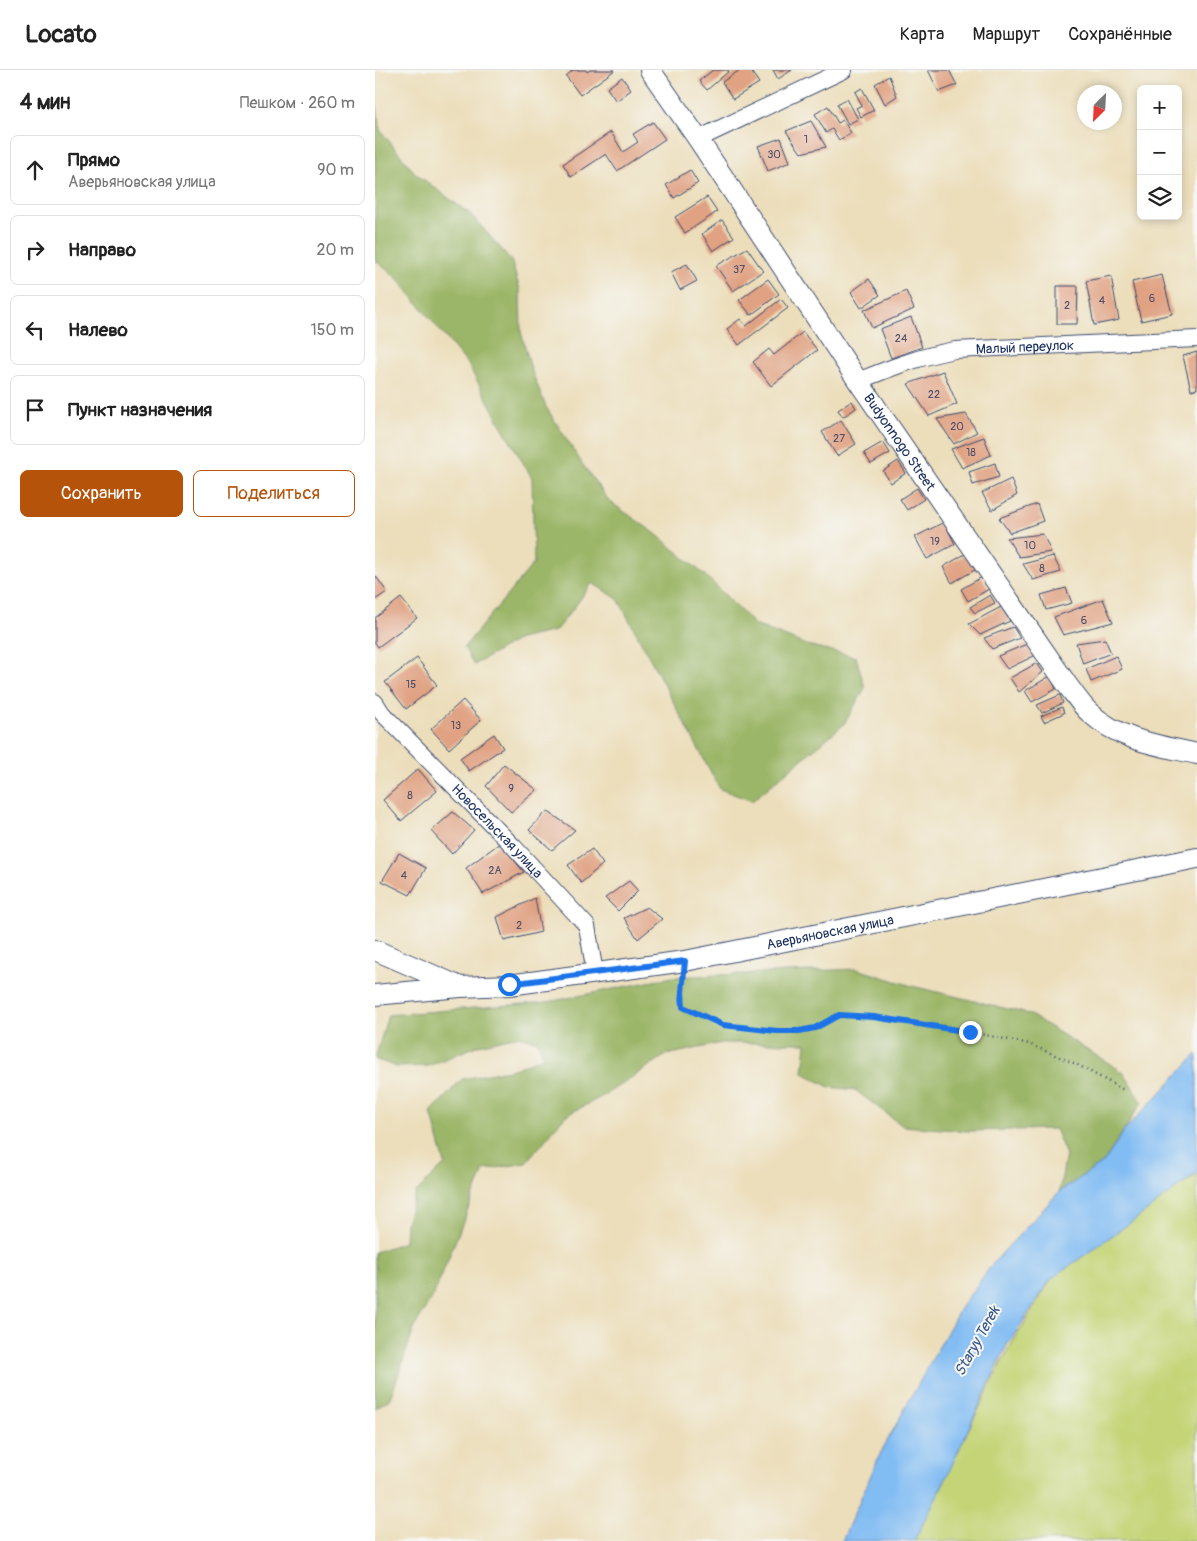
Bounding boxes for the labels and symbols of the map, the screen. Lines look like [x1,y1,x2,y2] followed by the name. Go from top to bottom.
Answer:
[1077,85,1122,130] north arrow
[804,133,808,146] house number: 1
[767,148,781,161] house number: 30
[733,263,745,276] house number: 37
[1149,292,1155,305] house number: 6
[1099,294,1106,307] house number: 4
[1064,299,1070,312] house number: 2
[895,332,908,345] house number: 24
[975,337,1074,358] street label: Малый переулок
[928,388,940,401] house number: 22
[860,390,939,494] street label: Budyonnogo Street
[950,420,964,433] house number: 20
[833,432,845,445] house number: 27
[966,446,976,459] house number: 18
[930,535,940,548] house number: 19
[1024,539,1036,552] house number: 10
[1039,562,1045,575] house number: 8
[1081,614,1087,627] house number: 6
[406,678,416,691] house number: 15
[451,719,461,732] house number: 13
[448,781,546,882] street label: Новосельская улица
[508,782,514,795] house number: 9
[407,789,413,802] house number: 8
[488,864,502,877] house number: 2А
[401,869,408,882] house number: 4
[765,911,895,953] street label: Аверьяновская улица
[516,919,522,932] house number: 2
[498,973,521,996] route start
[959,1021,982,1044] route end
[951,1302,1005,1379] water label: Staryy Terek

